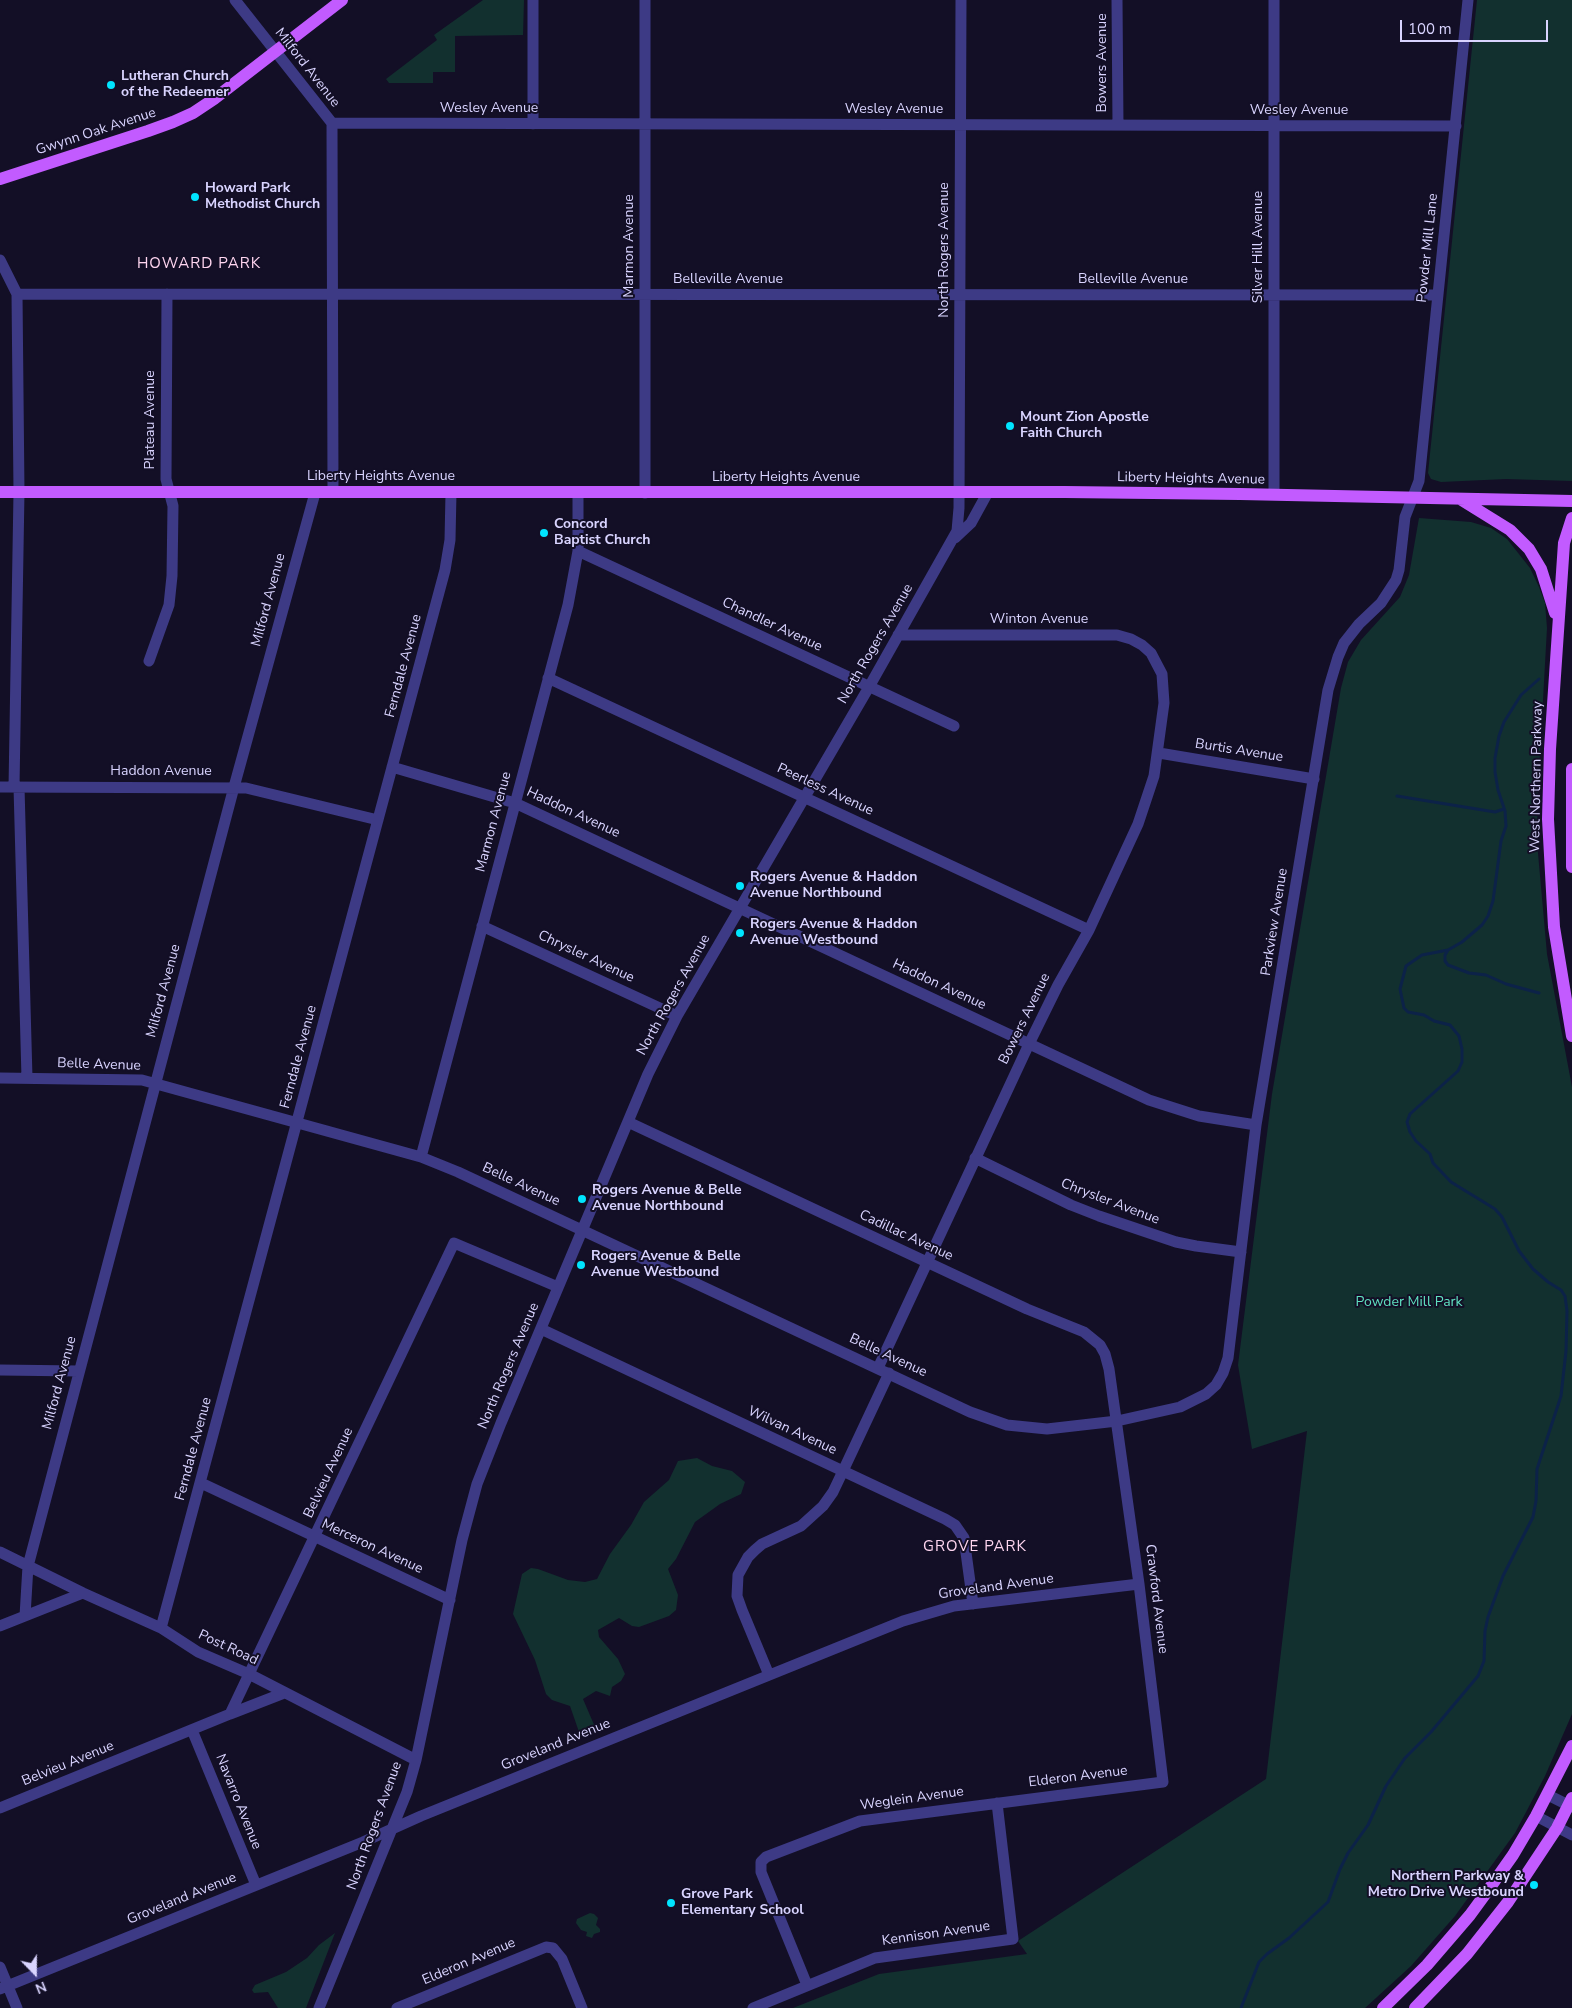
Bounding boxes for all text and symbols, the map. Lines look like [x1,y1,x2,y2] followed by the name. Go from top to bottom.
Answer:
[1402,10,1550,42] scale bar
[1095,13,1111,113] street label: Bowers Avenue
[1408,19,1452,39] text: 100 m
[271,25,343,111] street label: Milford Avenue
[121,69,229,102] place label: Lutheran Church of the Redeemer
[105,79,117,91] marker: Lutheran Church of the Redeemer
[440,101,538,117] street label: Wesley Avenue
[845,102,943,118] street label: Wesley Avenue
[1250,103,1348,119] street label: Wesley Avenue
[34,105,158,159] street label: Gwynn Oak Avenue
[205,181,320,213] place label: Howard Park Methodist Church
[937,182,953,318] street label: North Rogers Avenue
[189,191,201,203] marker: Howard Park Methodist Church
[1251,191,1267,303] street label: Silver Hill Avenue
[1414,193,1442,303] street label: Powder Mill Lane
[622,194,638,298] street label: Marmon Avenue
[136,255,262,273] district label: HOWARD PARK
[673,272,783,288] street label: Belleville Avenue
[1078,272,1188,288] street label: Belleville Avenue
[143,370,159,470] street label: Plateau Avenue
[1020,410,1149,442] place label: Mount Zion Apostle Faith Church
[1004,420,1016,432] marker: Mount Zion Apostle Faith Church
[307,469,455,485] street label: Liberty Heights Avenue
[1117,469,1265,489] street label: Liberty Heights Avenue
[712,470,860,486] street label: Liberty Heights Avenue
[554,517,650,550] place label: Concord Baptist Church
[538,527,550,539] marker: Concord Baptist Church
[248,552,290,648] street label: Milford Avenue
[835,581,917,707] street label: North Rogers Avenue
[719,594,825,656] street label: Chandler Avenue
[990,612,1088,628] street label: Winton Avenue
[382,613,426,719] street label: Ferndale Avenue
[1527,701,1547,853] street label: West Northern Parkway
[1194,736,1284,766] street label: Burtis Avenue
[774,760,876,820] street label: Peerless Avenue
[110,764,212,780] street label: Haddon Avenue
[473,770,515,874] street label: Marmon Avenue
[524,784,622,842] street label: Haddon Avenue
[1258,867,1292,977] street label: Parkview Avenue
[750,870,918,902] place label: Rogers Avenue & Haddon Avenue Northbound
[734,880,746,892] marker: Rogers Avenue & Haddon Avenue Northbound
[750,917,918,950] place label: Rogers Avenue & Haddon Avenue Westbound
[535,927,637,987] street label: Chrysler Avenue
[734,927,746,939] marker: Rogers Avenue & Haddon Avenue Westbound
[634,932,714,1058] street label: North Rogers Avenue
[143,943,185,1039] street label: Milford Avenue
[890,956,988,1014] street label: Haddon Avenue
[996,971,1054,1067] street label: Bowers Avenue
[277,1004,321,1110] street label: Ferndale Avenue
[57,1055,141,1075] street label: Belle Avenue
[479,1160,563,1210] street label: Belle Avenue
[1058,1175,1162,1229] street label: Chrysler Avenue
[592,1183,742,1216] place label: Rogers Avenue & Belle Avenue Northbound
[576,1193,588,1205] marker: Rogers Avenue & Belle Avenue Northbound
[856,1207,956,1265] street label: Cadillac Avenue
[591,1249,741,1282] place label: Rogers Avenue & Belle Avenue Westbound
[575,1259,587,1271] marker: Rogers Avenue & Belle Avenue Westbound
[1355,1295,1463,1311] park label: Powder Mill Park
[475,1300,543,1432] street label: North Rogers Avenue
[846,1331,930,1381] street label: Belle Avenue
[39,1335,81,1431] street label: Milford Avenue
[172,1396,216,1502] street label: Ferndale Avenue
[745,1403,839,1459] street label: Wilvan Avenue
[301,1425,357,1521] street label: Belvieu Avenue
[319,1516,425,1578] street label: Merceron Avenue
[922,1538,1028,1556] district label: GROVE PARK
[1141,1543,1171,1655] street label: Crawford Avenue
[937,1571,1055,1603] street label: Groveland Avenue
[195,1627,261,1669] street label: Post Road
[499,1715,613,1775] street label: Groveland Avenue
[19,1738,117,1790] street label: Belvieu Avenue
[211,1752,265,1852] street label: Navarro Avenue
[344,1759,406,1893] street label: North Rogers Avenue
[1027,1763,1129,1791] street label: Elderon Avenue
[859,1783,965,1815] street label: Weglein Avenue
[125,1869,239,1929] street label: Groveland Avenue
[1368,1869,1524,1901] place label: Northern Parkway & Metro Drive Westbound
[1528,1879,1540,1891] marker: Northern Parkway & Metro Drive Westbound
[681,1887,804,1920] place label: Grove Park Elementary School
[665,1897,677,1909] marker: Grove Park Elementary School
[881,1918,991,1950] street label: Kennison Avenue
[420,1935,518,1989] street label: Elderon Avenue
[10,1948,60,1998] north arrow
[32,1977,49,1998] text: N

